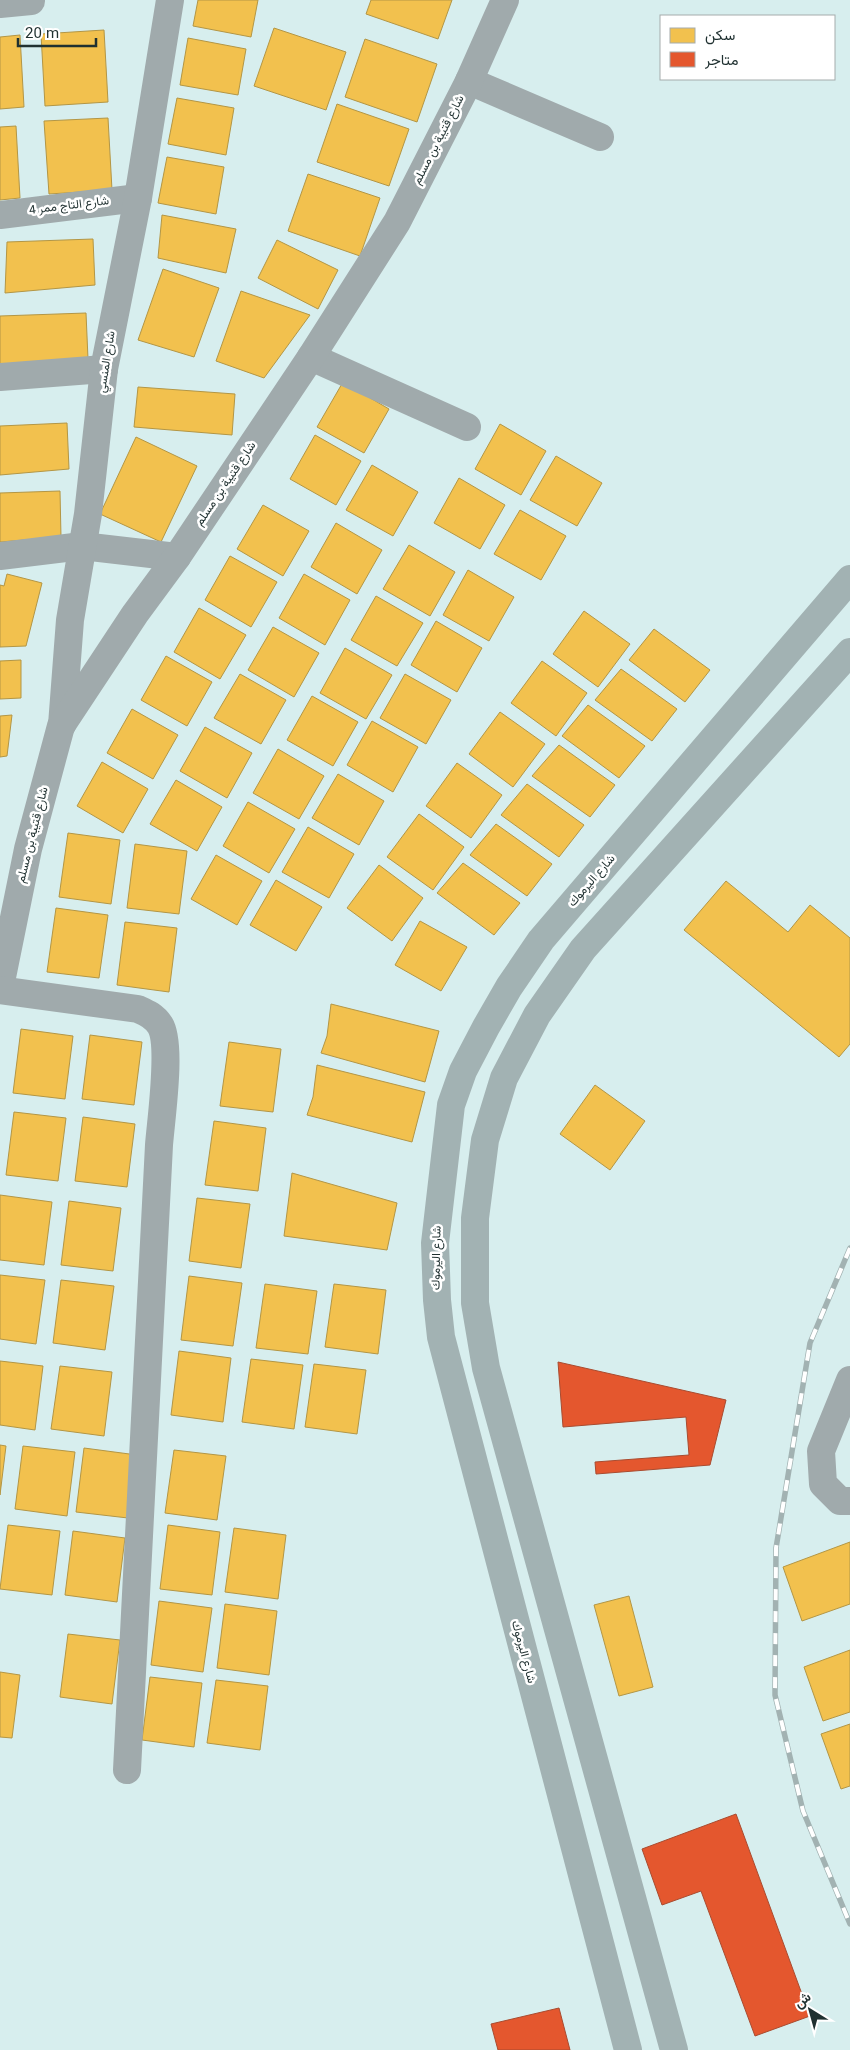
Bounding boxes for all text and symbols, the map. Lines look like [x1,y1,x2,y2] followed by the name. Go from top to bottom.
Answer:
[18,15,95,47] scale bar
[660,15,835,80] legend
[25,23,59,46] text: 20 m
[705,25,735,48] text: سكن
[704,50,739,73] text: متاجر
[409,92,469,188] street label: شارع قتيبة بن مسلم
[28,192,110,220] street label: شارع التاج ممر 4
[93,330,121,394] street label: شارع المنسي
[191,438,261,530] street label: شارع قتيبة بن مسلم
[12,785,54,885] street label: شارع قتيبة بن مسلم
[564,851,620,911] street label: شارع اليرموك
[427,1226,447,1290] street label: شارع اليرموك
[506,1619,540,1685] street label: شارع اليرموك
[785,1985,835,2035] north arrow
[790,1987,817,2015] text: ش

